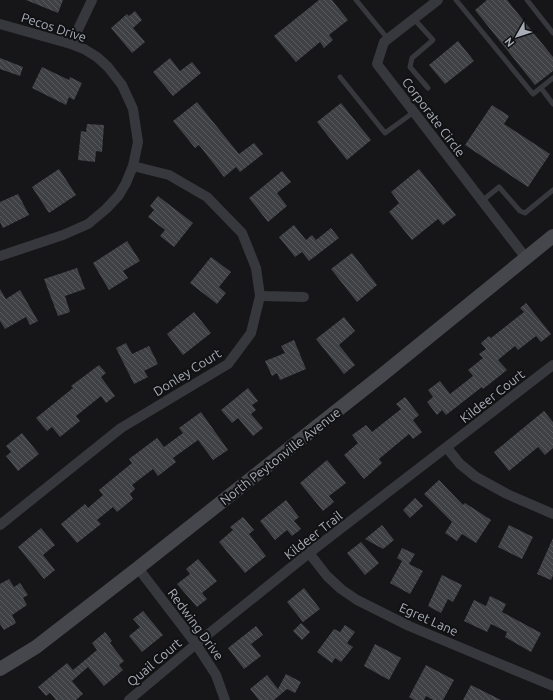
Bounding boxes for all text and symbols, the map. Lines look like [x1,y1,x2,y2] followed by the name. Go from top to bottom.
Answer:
[20,10,88,44] street label: Pecos Drive
[497,16,537,56] north arrow
[502,35,516,49] text: N
[400,75,468,159] street label: Corporate Circle
[151,346,223,398] street label: Donley Court
[457,367,527,425] street label: Kildeer Court
[217,405,343,507] street label: North Peytonville Avenue
[281,508,345,562] street label: Kildeer Trail
[165,586,227,662] street label: Redwing Drive
[398,600,460,638] street label: Egret Lane
[124,635,185,690] street label: Quail Court

